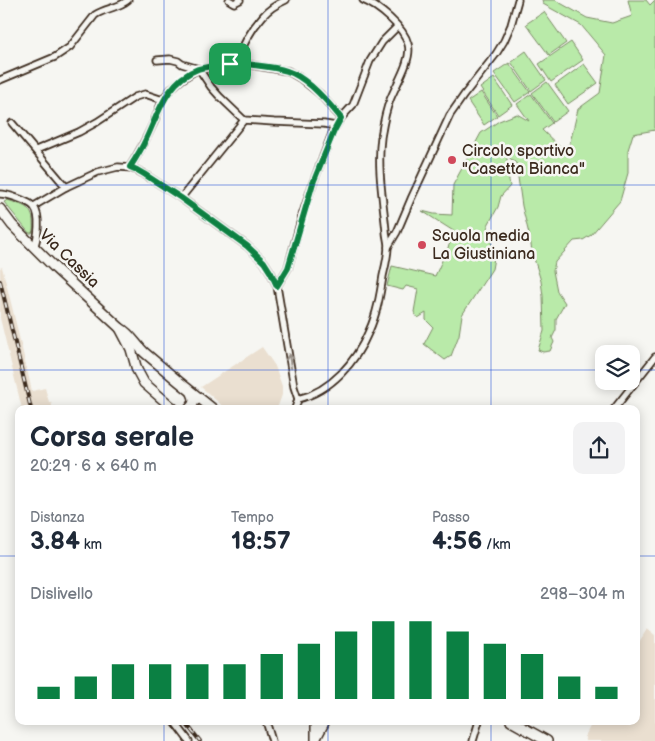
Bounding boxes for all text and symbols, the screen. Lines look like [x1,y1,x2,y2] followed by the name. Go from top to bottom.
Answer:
[209,43,251,85] pin
[216,50,244,78] icon: arrive
[462,142,585,179] place label: Circolo sportivo "Casetta Bianca"
[446,154,458,166] marker: Circolo sportivo "Casetta Bianca"
[35,226,103,292] street label: Via Cassia
[432,227,535,264] place label: Scuola media La Giustiniana
[416,239,428,251] marker: Scuola media La Giustiniana
[595,345,640,390] map controls
[595,345,640,390] button: layers
[284,354,294,370] one-way arrow
[30,421,194,454] text: Corsa serale
[573,422,625,474] button: share
[30,457,157,476] text: 20:29 · 6 × 640 m
[30,509,85,526] text: Distanza
[231,509,274,526] text: Tempo
[432,509,470,526] text: Passo
[30,526,80,557] text: 3.84
[231,526,291,557] text: 18:57
[432,526,482,557] text: 4:56
[80,536,102,553] text: km
[482,536,511,553] text: /km
[30,585,93,604] text: Dislivello
[540,585,625,604] text: 298–304 m

